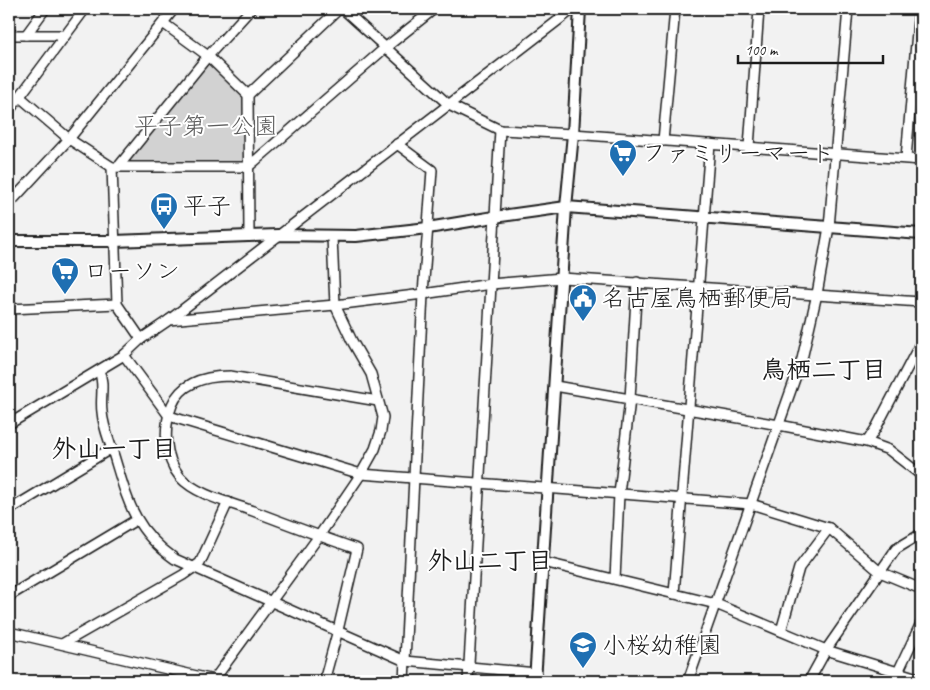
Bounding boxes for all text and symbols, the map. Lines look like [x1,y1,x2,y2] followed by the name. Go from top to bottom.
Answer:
[738,32,882,64] scale bar
[745,41,779,60] text: 100 m
[134,111,278,141] park label: 平子第一公園
[608,138,638,177] supermarket icon: ファミリーマート
[642,138,834,168] place label: ファミリーマート
[149,191,179,230] bus stop icon: 平子
[183,191,231,221] place label: 平子
[50,256,80,295] supermarket icon: ローソン
[84,256,180,286] place label: ローソン
[568,283,598,322] public building icon: 名古屋鳥栖郵便局
[602,283,794,313] place label: 名古屋鳥栖郵便局
[761,354,887,386] district label: 鳥栖二丁目
[51,433,177,465] district label: 外山一丁目
[427,545,553,577] district label: 外山二丁目
[568,630,598,669] school or university icon: 小桜幼稚園
[602,630,722,660] place label: 小桜幼稚園

